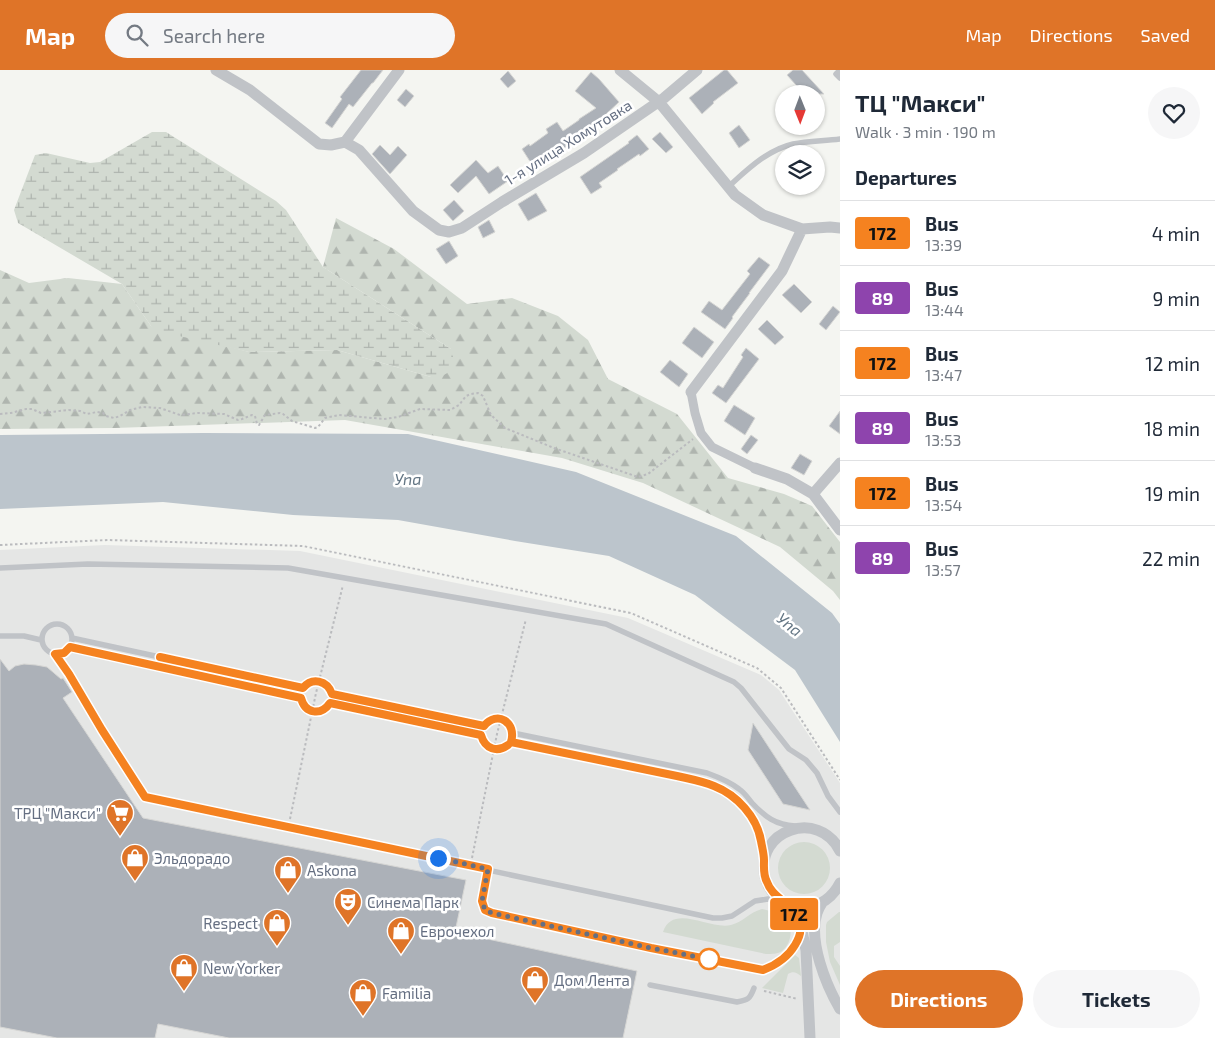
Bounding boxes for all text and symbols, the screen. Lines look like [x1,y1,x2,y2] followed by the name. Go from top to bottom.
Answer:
[105,13,455,58] search box
[25,21,75,50] text: Map
[123,21,151,49] icon: search
[163,24,265,47] text: Search here
[965,24,1002,46] text: Map
[1030,24,1113,46] text: Directions
[1141,24,1190,46] text: Saved
[775,85,825,135] north arrow
[775,85,825,195] map controls
[1148,87,1200,139] button: heart
[855,88,985,117] text: ТЦ "Макси"
[501,96,635,189] street label: 1-я улица Хомутовка
[855,122,996,141] text: Walk · 3 min · 190 m
[775,145,825,195] button: layers
[855,166,957,189] text: Departures
[925,212,959,235] text: Bus
[869,222,896,244] text: 172
[1152,222,1200,245] text: 4 min
[925,235,962,254] text: 13:39
[925,277,959,300] text: Bus
[872,287,893,309] text: 89
[1152,287,1200,310] text: 9 min
[925,300,964,319] text: 13:44
[925,342,959,365] text: Bus
[869,352,896,374] text: 172
[1145,352,1200,375] text: 12 min
[925,365,962,384] text: 13:47
[925,407,959,430] text: Bus
[872,417,893,439] text: 89
[1144,417,1200,440] text: 18 min
[925,430,962,449] text: 13:53
[394,469,422,488] water label: Упа
[925,472,959,495] text: Bus
[869,482,896,504] text: 172
[1145,482,1200,505] text: 19 min
[925,495,962,514] text: 13:54
[925,537,959,560] text: Bus
[872,547,893,569] text: 89
[1142,547,1200,570] text: 22 min
[925,560,961,579] text: 13:57
[774,608,806,640] water label: Упа
[105,798,135,837] supermarket icon: ТРЦ "Макси"
[14,804,101,822] place label: ТРЦ "Макси"
[120,843,150,882] shop icon: Эльдорадо
[426,846,451,871] your location
[154,849,230,867] place label: Эльдорадо
[273,855,303,894] shop icon: Askona
[307,861,357,879] place label: Askona
[333,887,363,926] theatre icon: Синема Парк
[367,893,459,911] place label: Синема Парк
[765,898,823,930] line badge: 172
[780,903,808,925] text: 172
[262,908,292,947] shop icon: Respect
[203,914,258,932] place label: Respect
[386,916,416,955] shop icon: Еврочехол
[420,922,495,940] place label: Еврочехол
[698,948,720,970] unlabelled marker
[169,953,199,992] shop icon: New Yorker
[203,959,280,977] place label: New Yorker
[520,965,550,1004] shop icon: Дом Лента
[855,970,1023,1028] button: Directions
[1033,970,1200,1028] button: Tickets
[554,971,630,989] place label: Дом Лента
[348,978,378,1017] shop icon: Familia
[382,984,431,1002] place label: Familia

